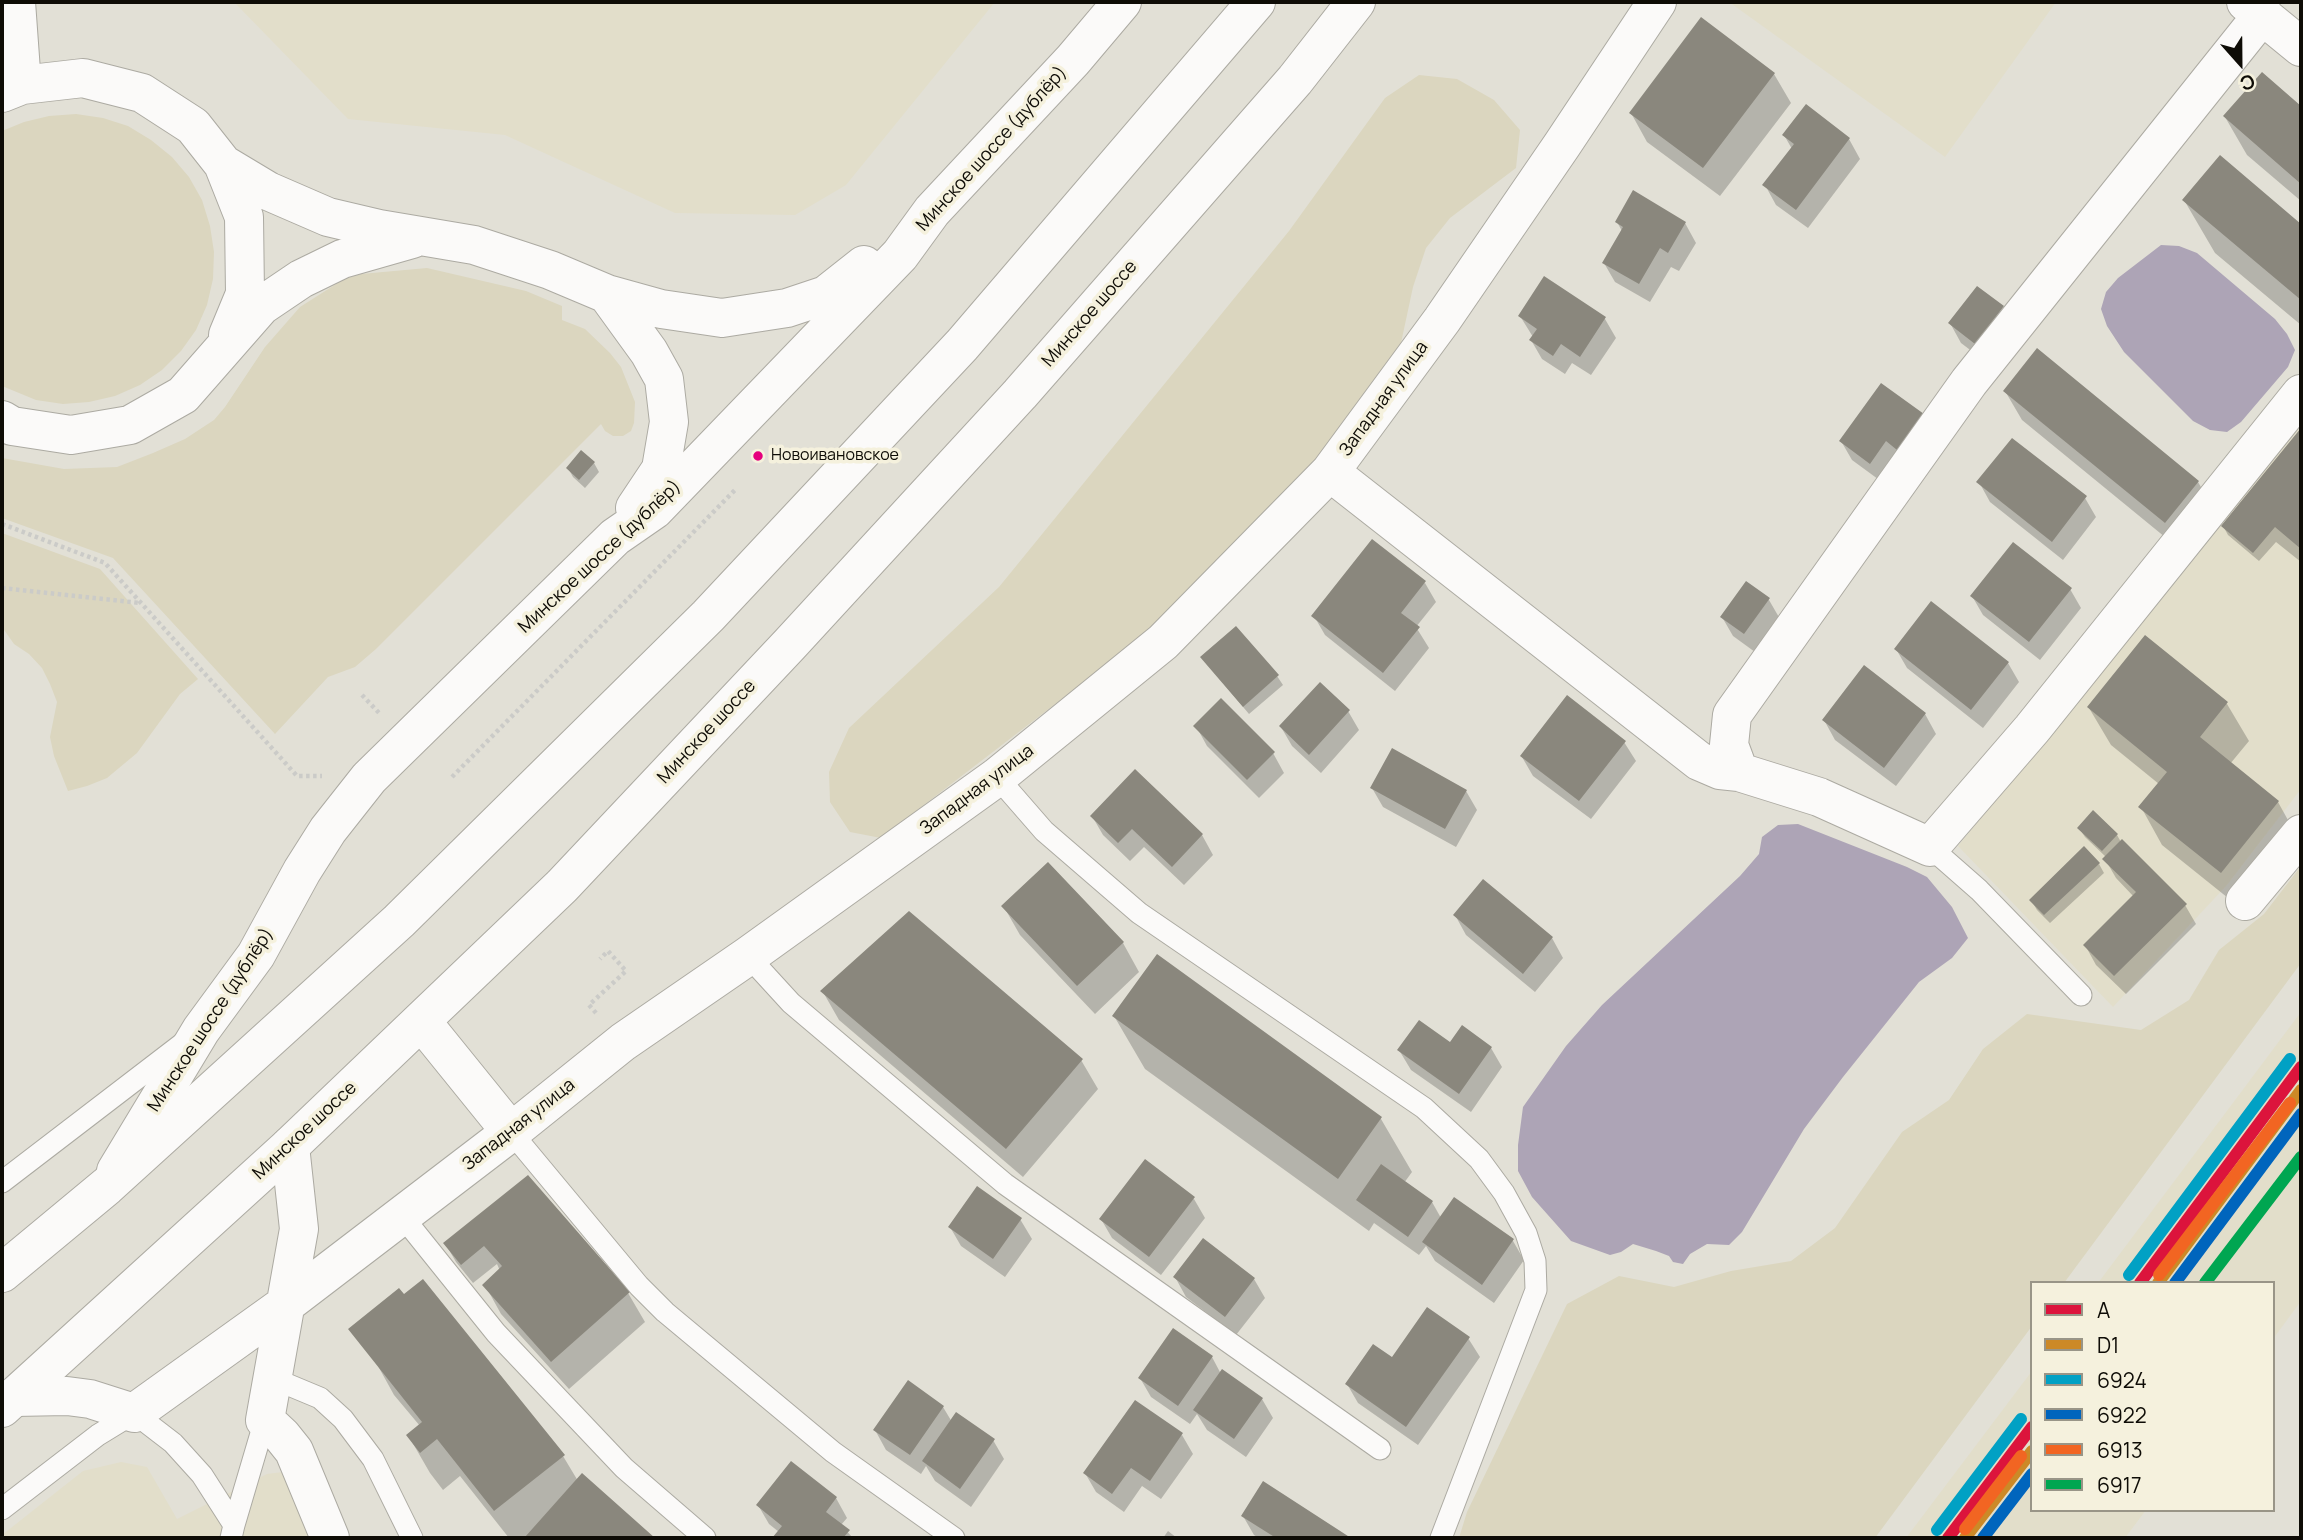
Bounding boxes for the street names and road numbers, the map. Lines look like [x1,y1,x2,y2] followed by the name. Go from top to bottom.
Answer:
[912,62,1072,236] street label: Минское шоссе (дублёр)
[1038,256,1142,372] street label: Минское шоссе
[1335,337,1433,461] street label: Западная улица
[514,476,686,638] street label: Минское шоссе (дублёр)
[653,676,761,788] street label: Минское шоссе
[916,740,1038,840] street label: Западная улица
[144,924,278,1116] street label: Минское шоссе (дублёр)
[458,1074,580,1176] street label: Западная улица
[249,1077,361,1185] street label: Минское шоссе

